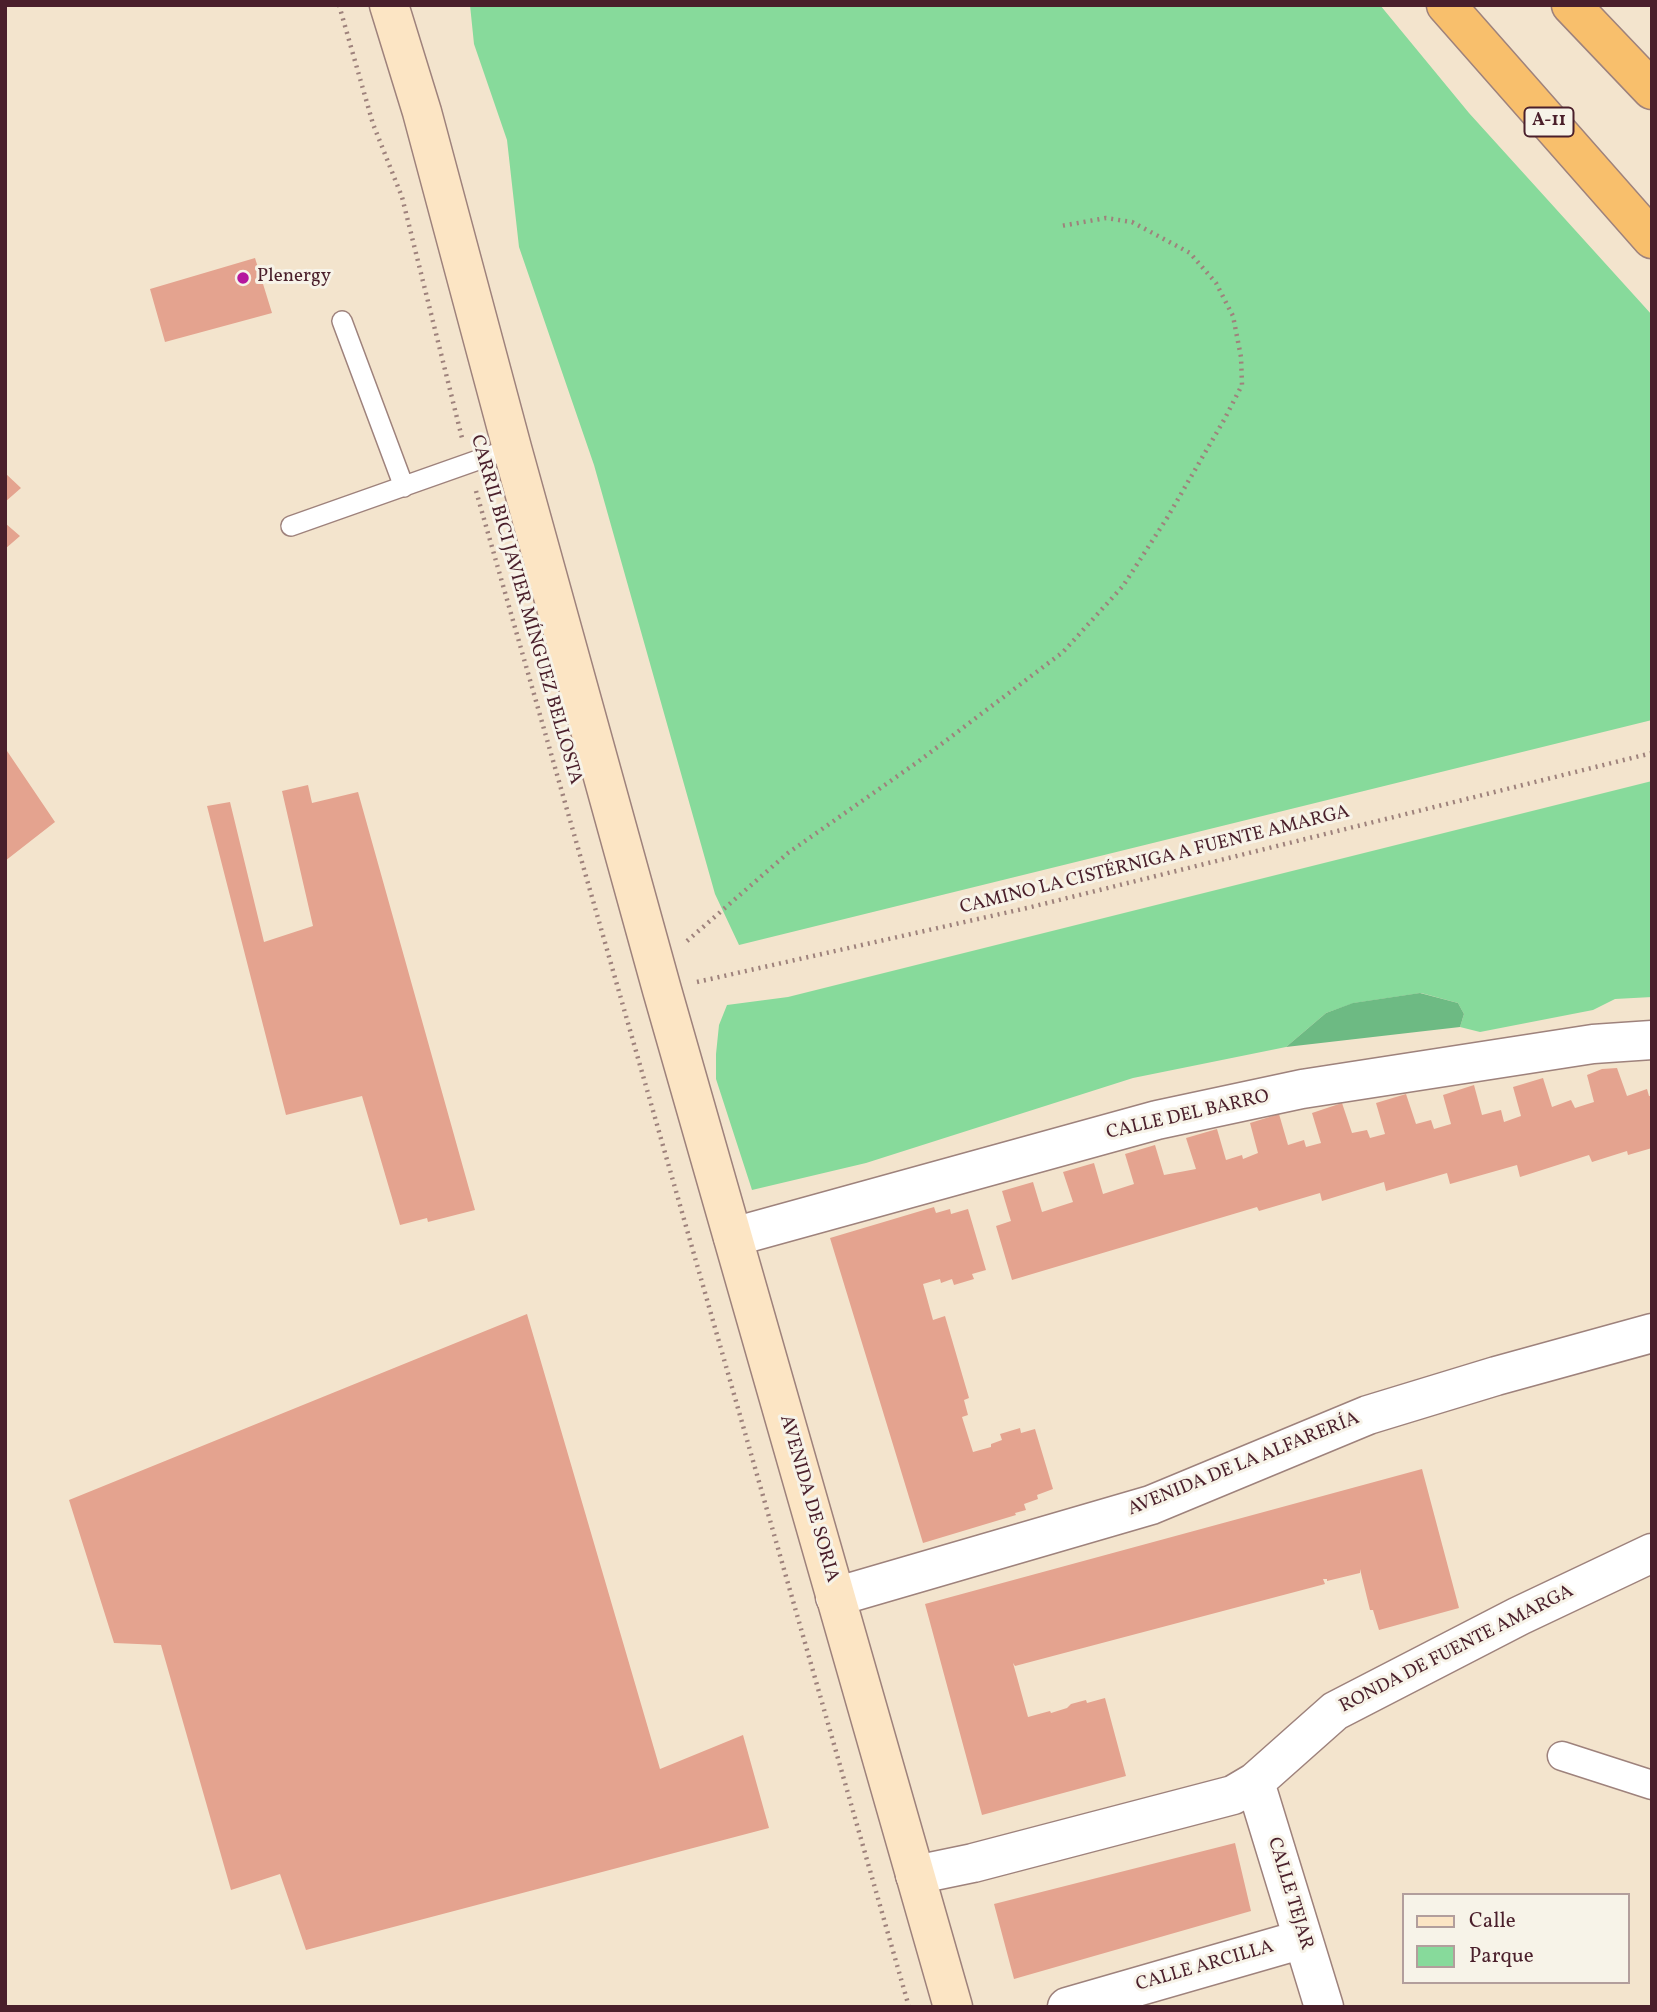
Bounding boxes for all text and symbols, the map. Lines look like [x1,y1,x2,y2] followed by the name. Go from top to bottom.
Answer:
[1524,107,1574,136] road number: A-11
[257,267,331,289] place label: Plenergy
[235,270,251,286] marker: Plenergy
[464,433,586,787] street label: CARRIL BICI JAVIER MÍNGUEZ BELLOSTA
[958,801,1352,921] street label: CAMINO LA CISTÉRNIGA A FUENTE AMARGA
[1104,1086,1272,1146] street label: CALLE DEL BARRO
[1125,1408,1363,1522] street label: AVENIDA DE LA ALFARERÍA
[773,1413,843,1585] street label: AVENIDA DE SORIA
[1336,1581,1578,1719] street label: RONDA DE FUENTE AMARGA
[1261,1835,1317,1953] street label: CALLE TEJAR
[1402,1893,1629,1984] legend
[1469,1907,1516,1936] text: Calle
[1134,1936,1276,1998] street label: CALLE ARCILLA
[1469,1942,1534,1971] text: Parque

